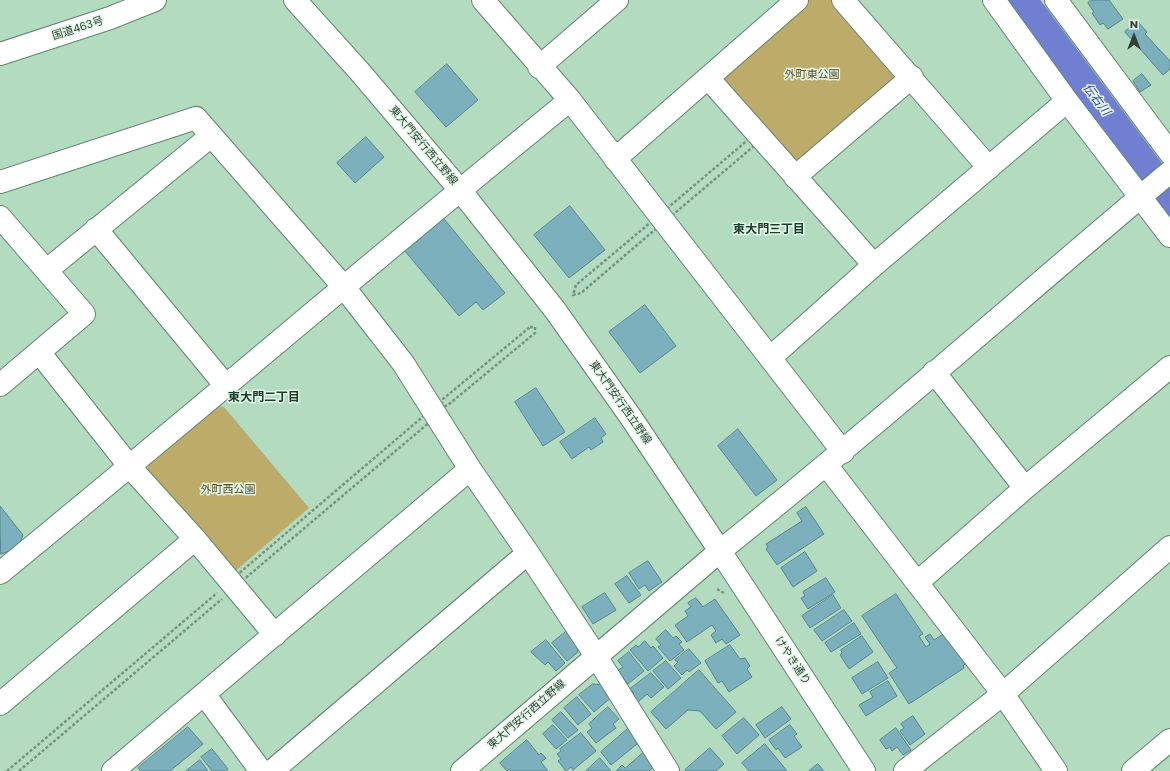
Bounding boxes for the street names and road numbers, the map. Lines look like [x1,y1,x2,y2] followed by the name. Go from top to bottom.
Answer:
[51,14,105,44] street label: 国道463号
[386,104,460,188] street label: 東大門安行西立野線
[586,359,654,447] street label: 東大門安行西立野線
[771,634,813,688] street label: けやき通り
[485,678,569,752] street label: 東大門安行西立野線

